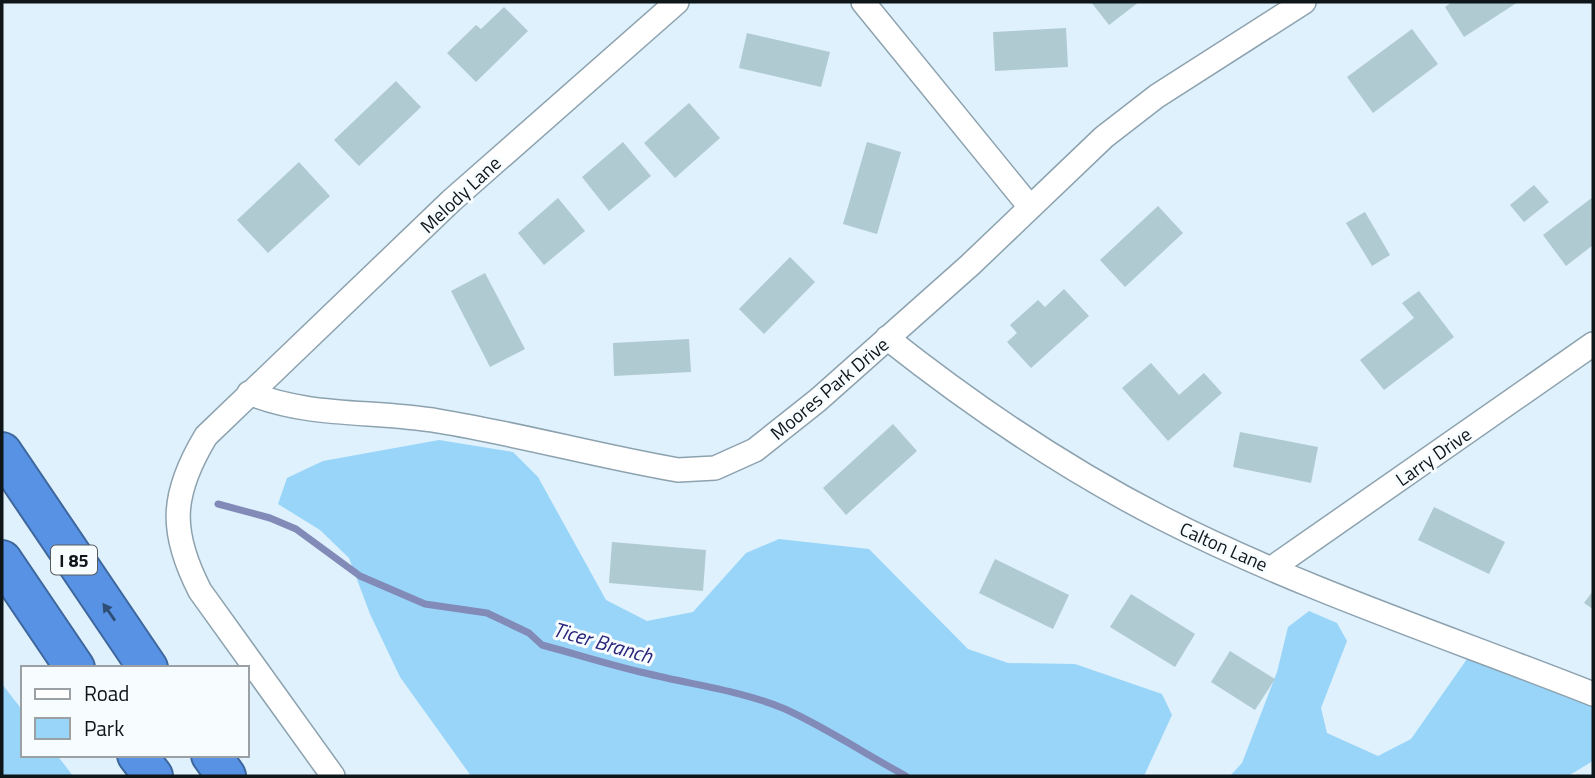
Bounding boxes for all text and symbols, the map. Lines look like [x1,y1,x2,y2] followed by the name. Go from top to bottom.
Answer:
[413,149,507,239] street label: Melody Lane
[763,330,895,446] street label: Moores Park Drive
[1389,419,1477,493] street label: Larry Drive
[1175,514,1273,578] street label: Calton Lane
[51,546,97,574] road number: I 85
[103,602,116,621] one-way arrow
[550,613,657,672] water label: Ticer Branch
[21,666,248,757] legend
[84,677,129,709] text: Road
[84,712,124,744] text: Park

